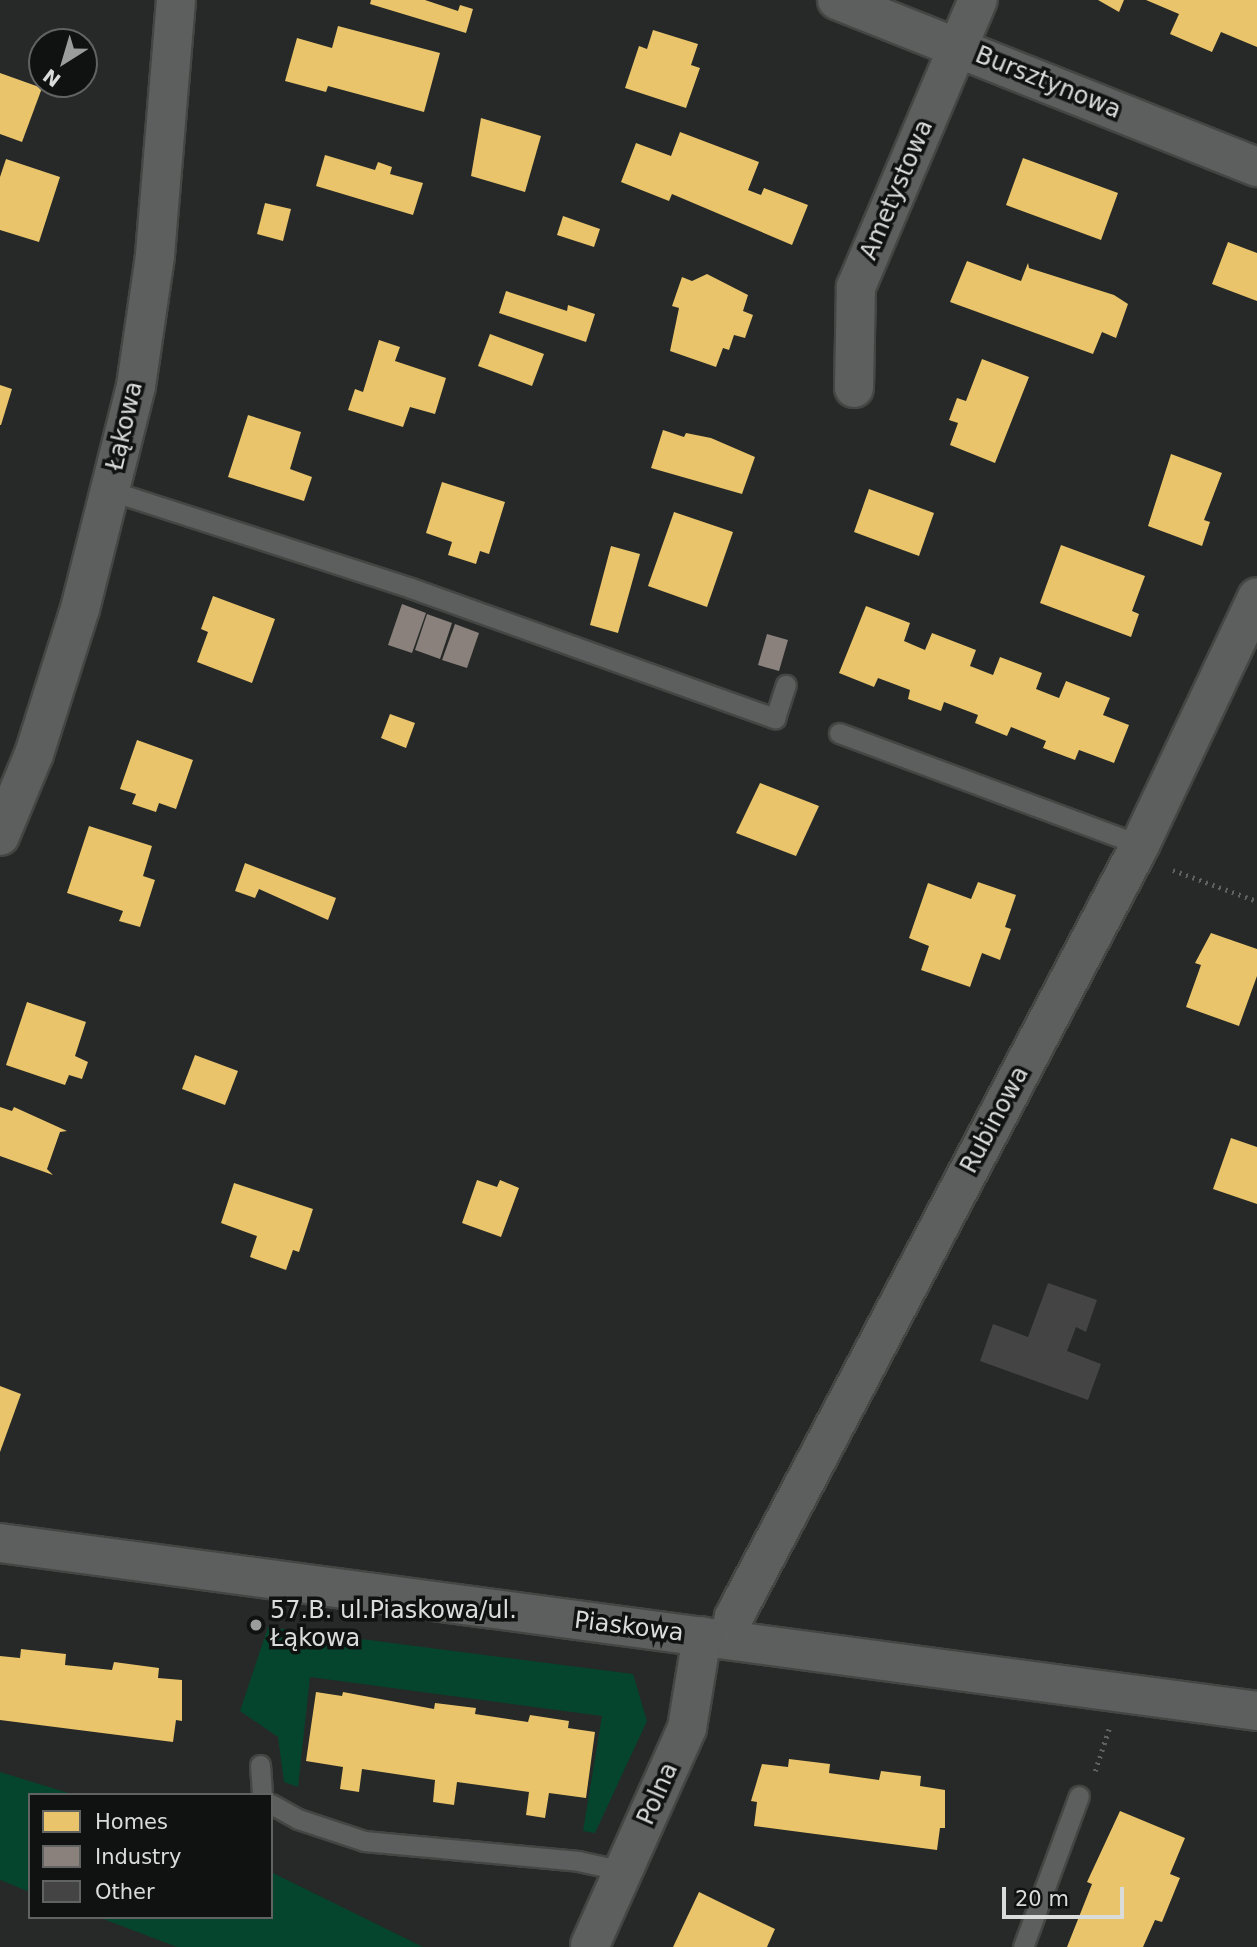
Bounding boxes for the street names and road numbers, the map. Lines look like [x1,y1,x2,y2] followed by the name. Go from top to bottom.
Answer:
[971,41,1125,125] street label: Bursztynowa
[855,116,939,264] street label: Ametystowa
[101,379,149,473] street label: Łąkowa
[955,1062,1035,1178] street label: Rubinowa
[573,1606,685,1648] street label: Piaskowa
[632,1759,684,1829] street label: Polna

